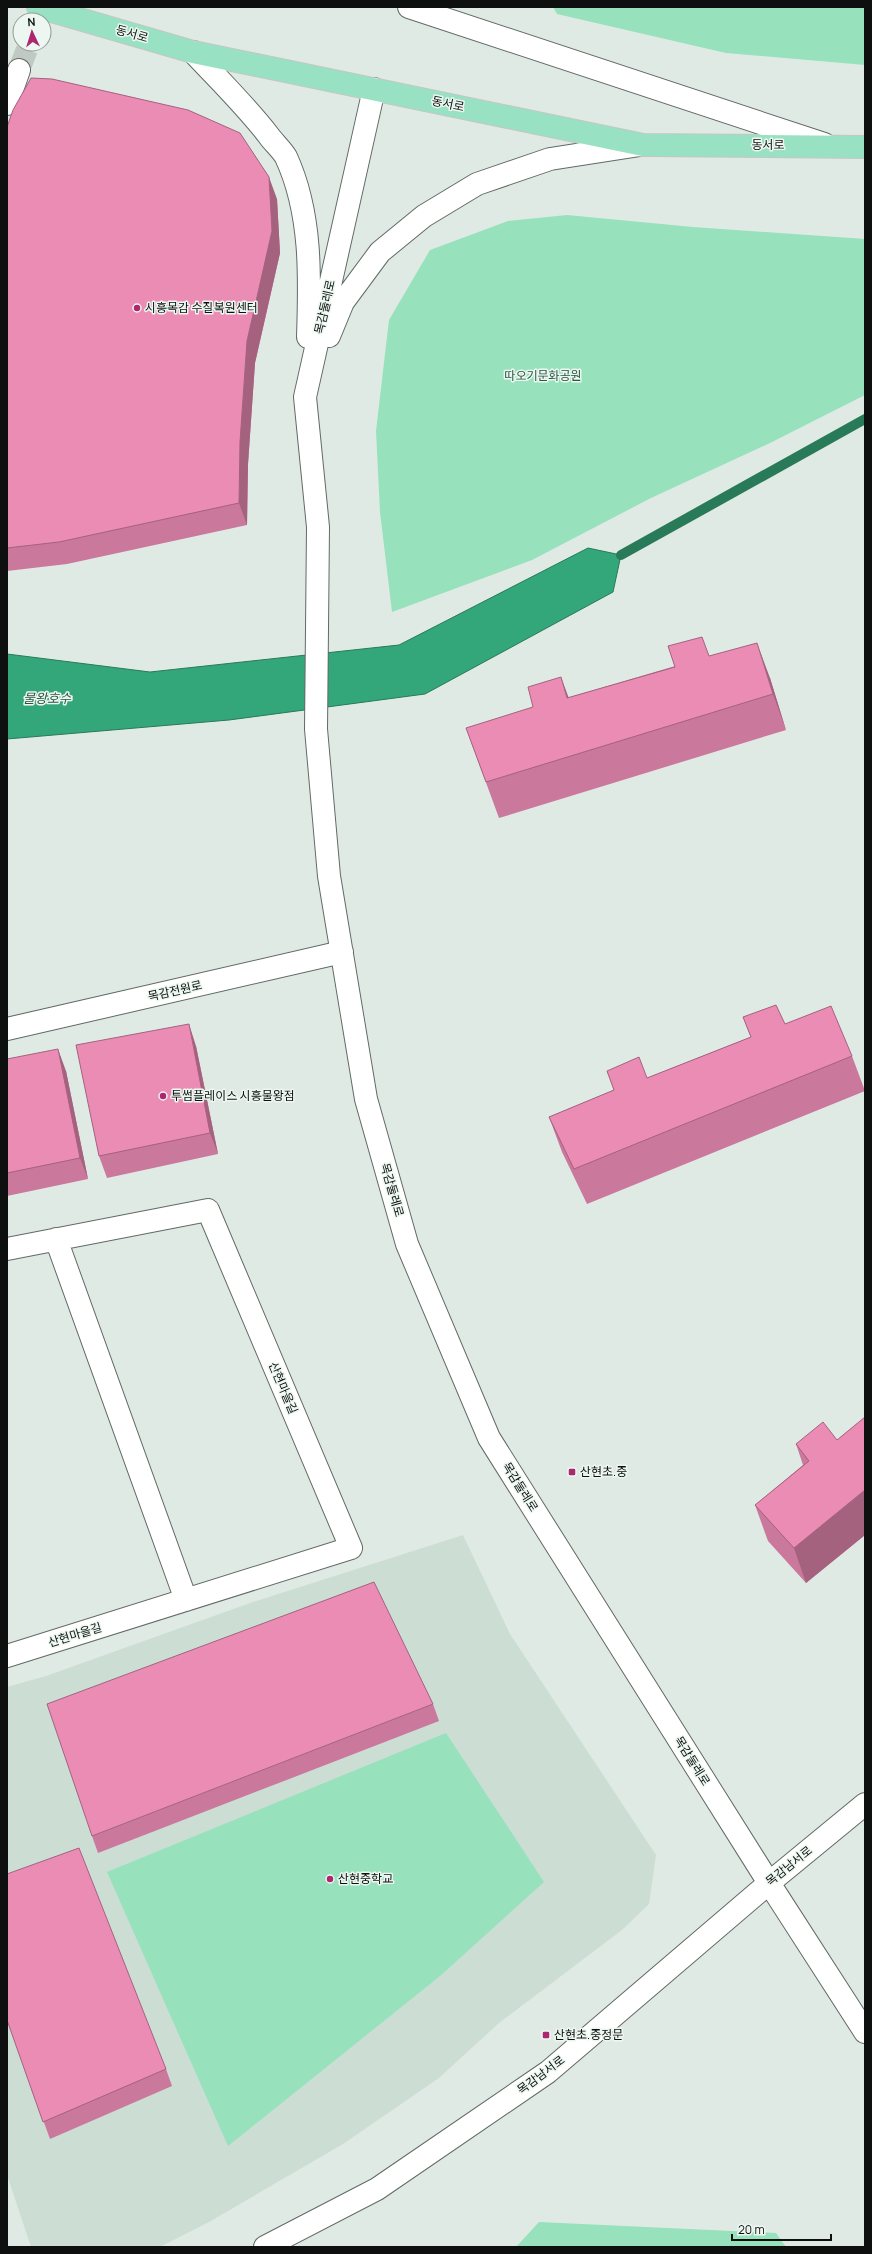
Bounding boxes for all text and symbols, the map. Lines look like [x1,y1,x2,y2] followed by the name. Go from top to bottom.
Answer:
[12,12,52,52] north arrow
[27,14,36,29] text: N
[114,21,150,46] street label: 동서로
[430,92,466,115] street label: 동서로
[751,136,785,153] street label: 동서로
[310,278,339,336] street label: 목감둘레로
[145,299,258,316] place label: 시흥목감 수질복원센터
[132,303,142,313] marker: 시흥목감 수질복원센터
[504,367,582,384] park label: 따오기문화공원
[23,689,72,707] water label: 물왕호수
[146,976,204,1005] street label: 목감전원로
[171,1087,295,1104] place label: 투썸플레이스 시흥물왕점
[158,1091,168,1101] marker: 투썸플레이스 시흥물왕점
[377,1161,408,1219] street label: 목감둘레로
[265,1359,302,1417] street label: 산현마을길
[499,1459,542,1515] street label: 목감둘레로
[580,1463,627,1480] place label: 산현초.중
[567,1467,577,1477] marker: 산현초.중
[46,1618,104,1651] street label: 산현마을길
[671,1733,714,1789] street label: 목감둘레로
[762,1842,815,1890] street label: 목감남서로
[338,1870,393,1887] place label: 산현중학교
[325,1874,335,1884] marker: 산현중학교
[554,2026,623,2043] place label: 산현초.중정문
[541,2030,551,2040] marker: 산현초.중정문
[514,2051,568,2098] street label: 목감남서로
[732,2216,831,2242] scale bar
[738,2221,765,2238] text: 20 m

